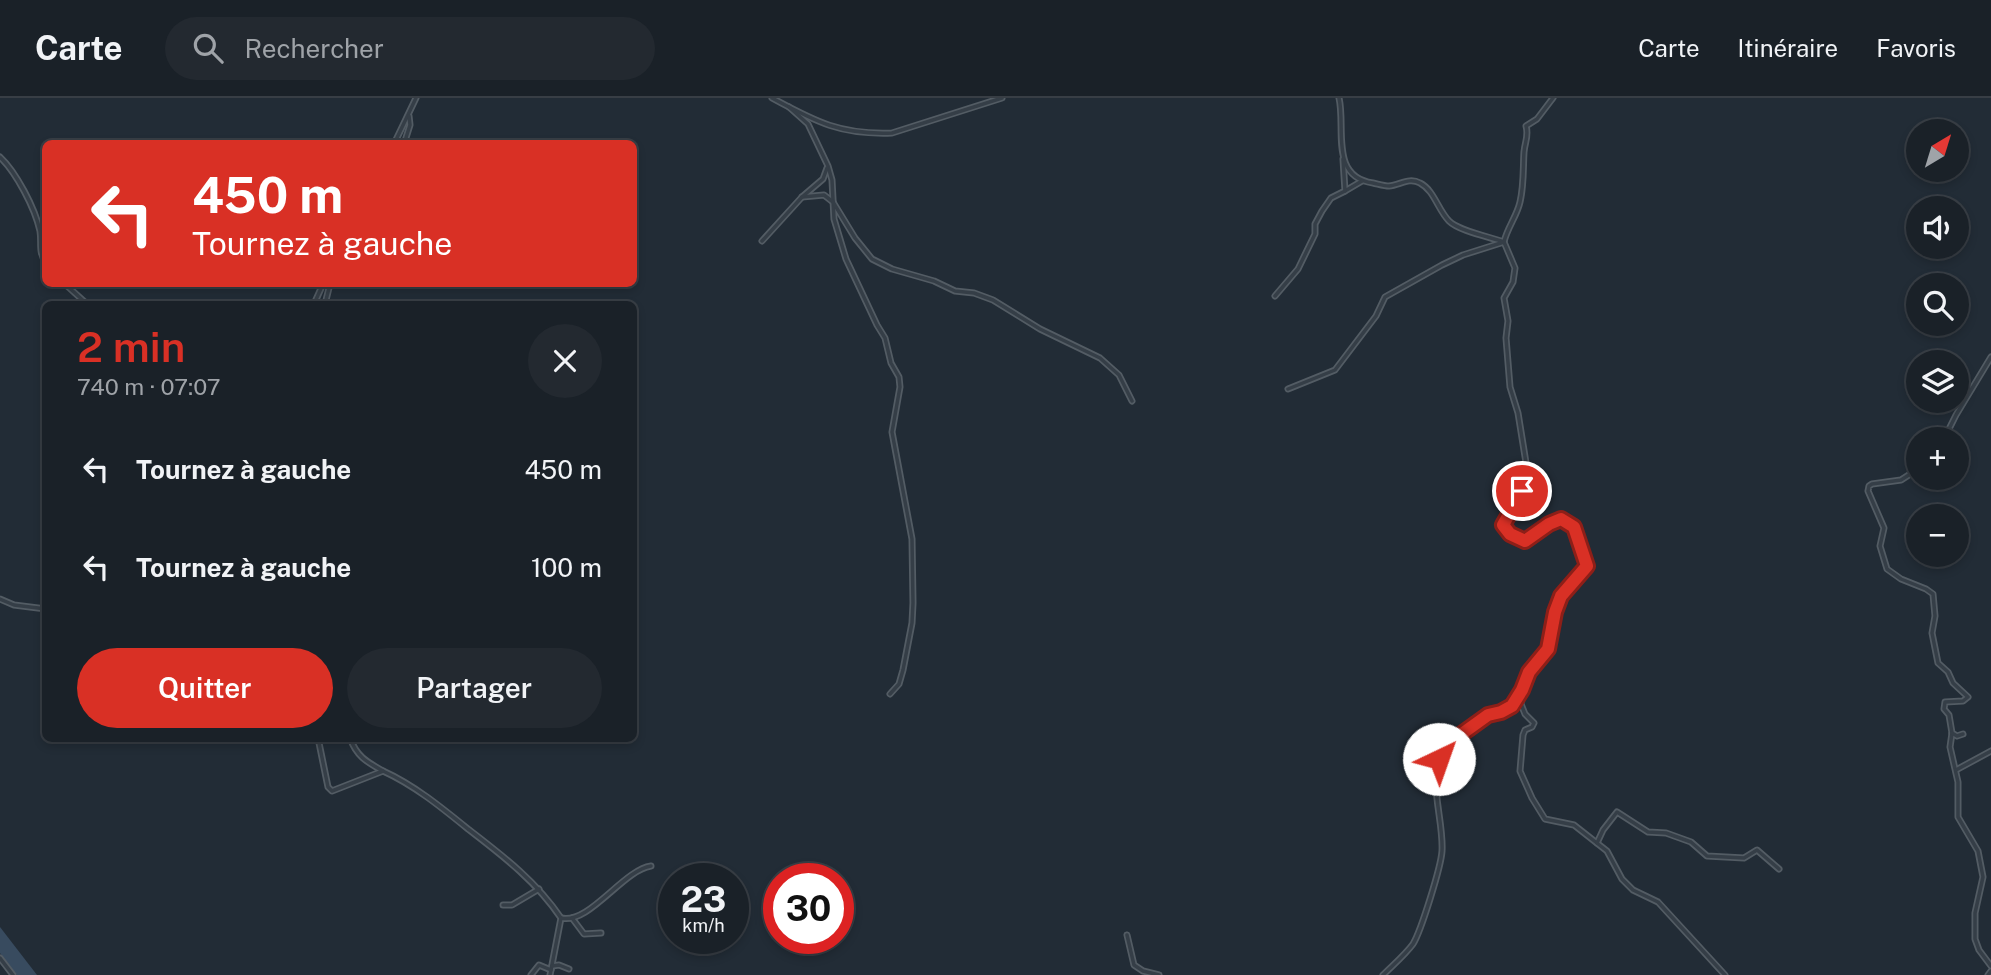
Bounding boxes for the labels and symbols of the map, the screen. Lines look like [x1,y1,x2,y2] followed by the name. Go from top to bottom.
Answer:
[1906,119,1969,182] north arrow
[1492,461,1552,521] pin
[1402,722,1476,796] position arrow
[763,863,854,954] speed limit sign: 30

